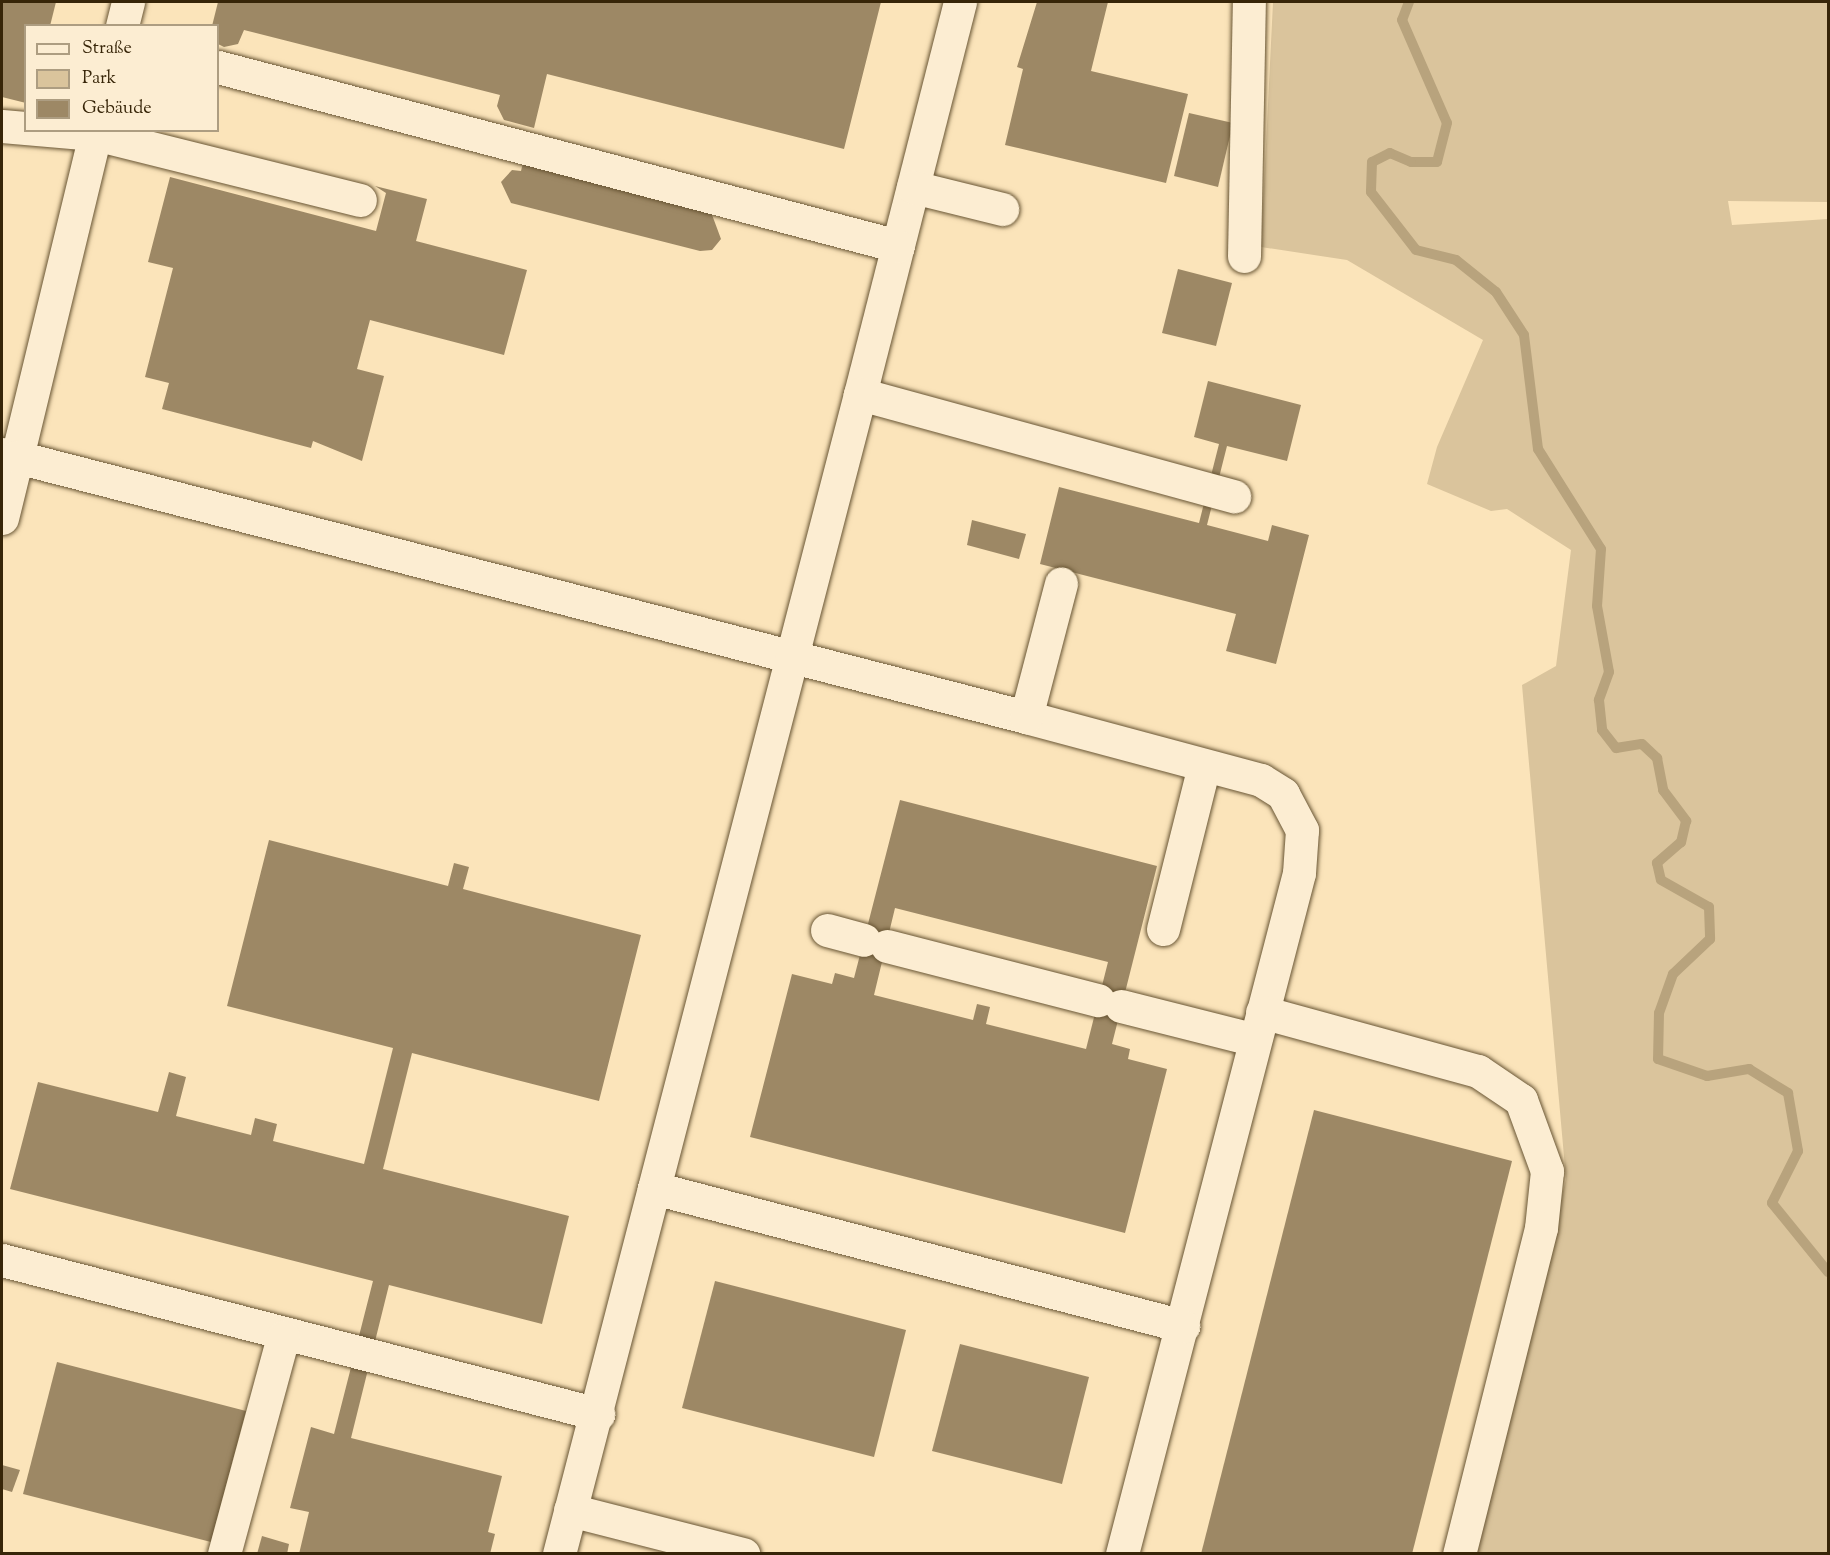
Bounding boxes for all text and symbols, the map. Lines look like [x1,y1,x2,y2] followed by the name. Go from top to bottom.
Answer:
[24,24,219,132] legend
[82,36,132,62] text: Straße
[82,66,116,92] text: Park
[82,96,152,122] text: Gebäude

